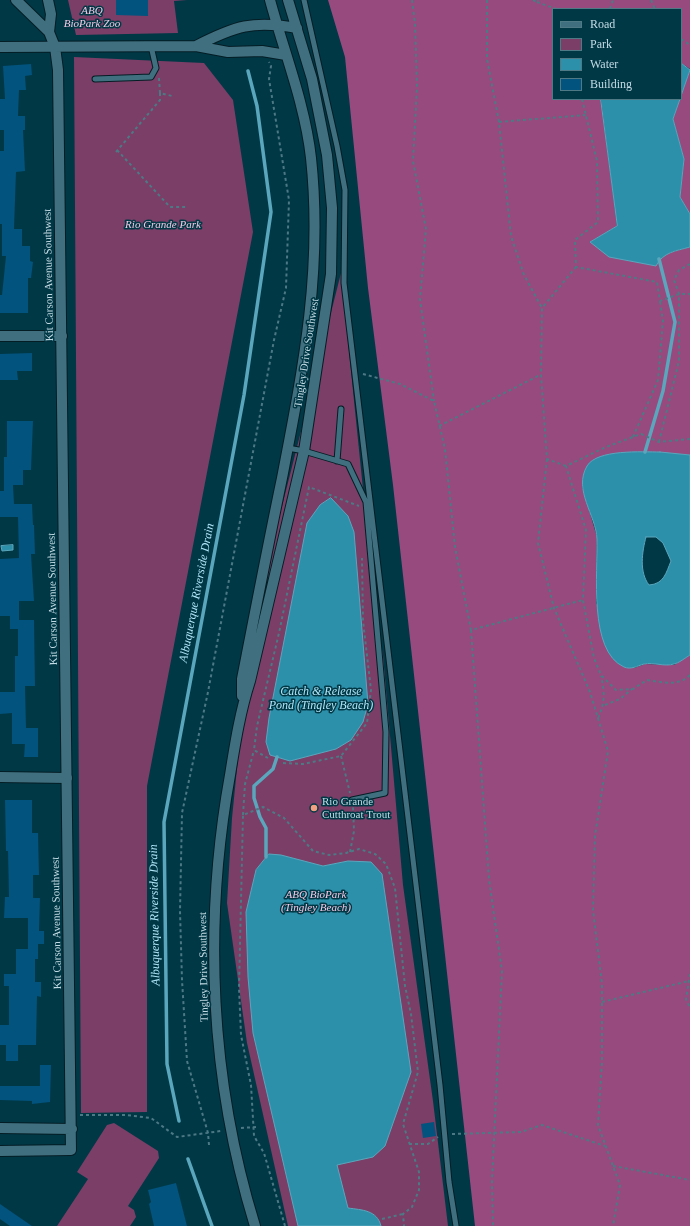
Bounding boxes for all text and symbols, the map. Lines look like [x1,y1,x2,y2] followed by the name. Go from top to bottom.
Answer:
[64,4,120,30] park label: ABQ BioPark Zoo
[552,8,682,100] legend
[590,17,615,31] text: Road
[590,37,612,51] text: Park
[590,57,618,71] text: Water
[590,77,632,91] text: Building
[41,209,57,341] street label: Kit Carson Avenue Southwest
[125,218,201,232] park label: Rio Grande Park
[292,298,322,408] street label: Tingley Drive Southwest
[176,522,218,664] water label: Albuquerque Riverside Drain
[45,533,61,665] street label: Kit Carson Avenue Southwest
[269,685,373,713] water label: Catch & Release Pond (Tingley Beach)
[322,795,390,821] place label: Rio Grande Cutthroat Trout
[309,803,319,813] marker: Rio Grande Cutthroat Trout
[147,844,163,986] water label: Albuquerque Riverside Drain
[49,857,65,989] street label: Kit Carson Avenue Southwest
[281,888,351,914] park label: ABQ BioPark (Tingley Beach)
[196,912,212,1022] street label: Tingley Drive Southwest

